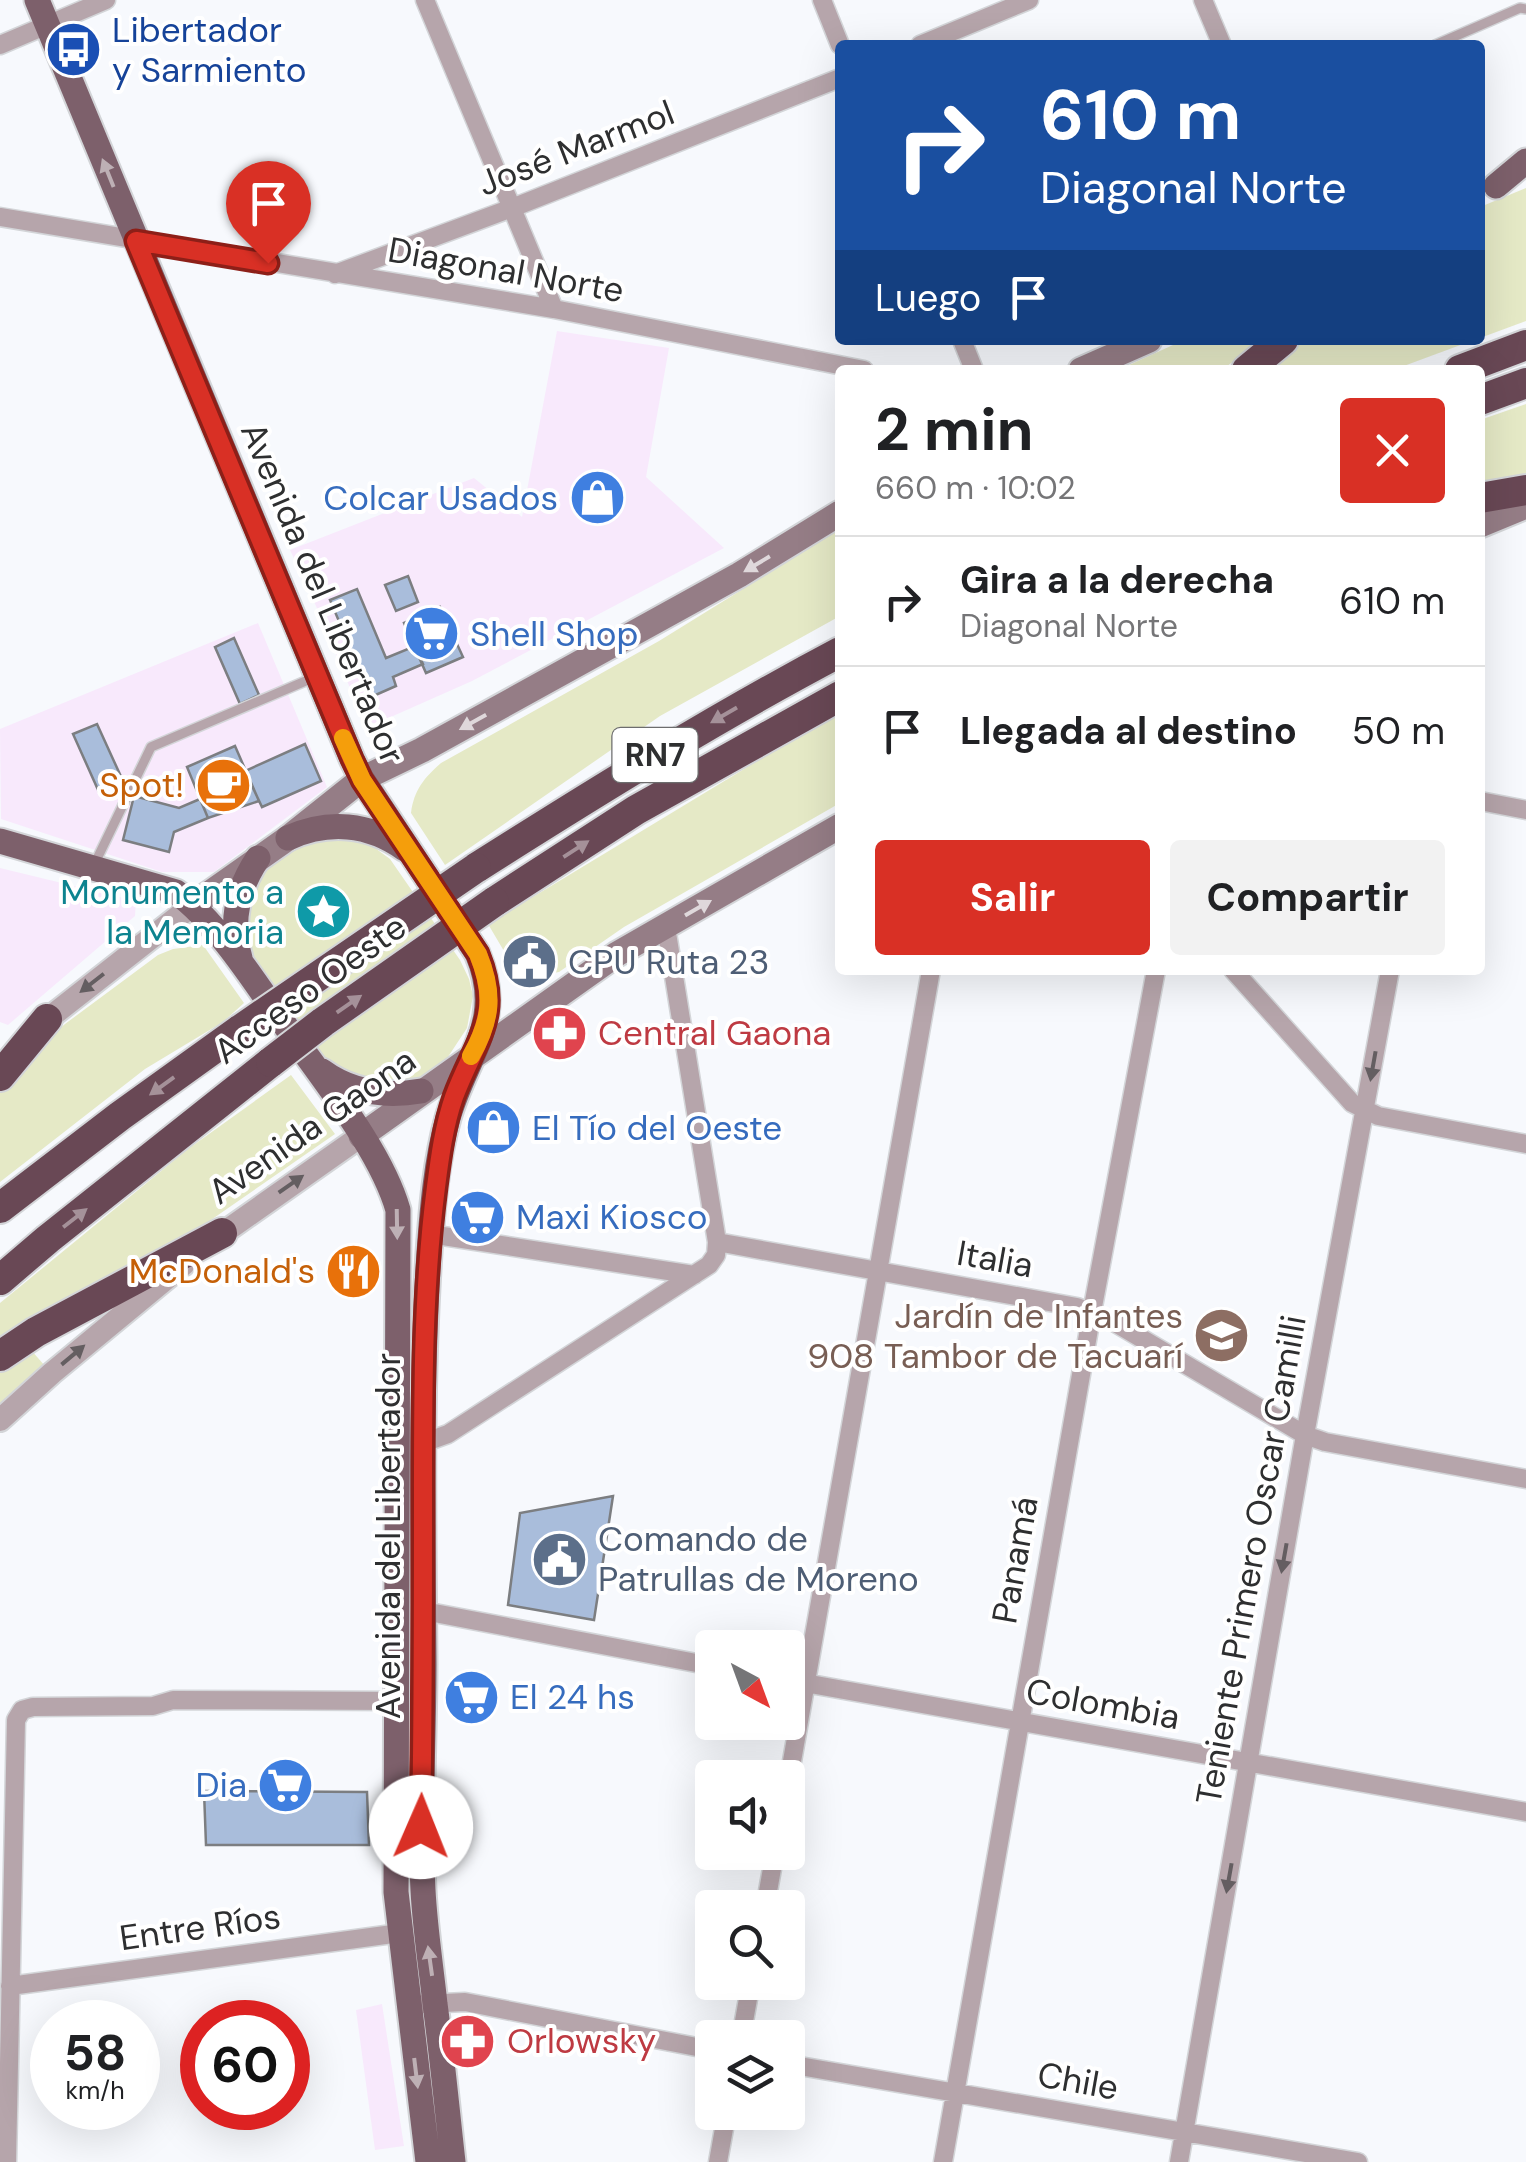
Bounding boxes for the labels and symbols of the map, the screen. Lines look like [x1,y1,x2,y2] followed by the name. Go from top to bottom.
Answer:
[112,7,307,93] place label: Libertador y Sarmiento
[43,20,103,80] bus stop icon: Libertador y Sarmiento
[471,90,681,206] street label: José Marmol
[99,158,115,188] one-way arrow
[226,161,311,264] pin
[385,227,627,313] street label: Diagonal Norte
[230,415,416,771] street label: Avenida del Libertador
[567,468,627,528] shop icon: Colcar Usados
[323,475,558,521] place label: Colcar Usados
[743,555,771,572] one-way arrow
[401,604,461,664] supermarket icon: Shell Shop
[470,611,638,657] place label: Shell Shop
[709,707,738,724] one-way arrow
[458,713,487,730] one-way arrow
[612,728,698,782] road number: RN7
[193,755,253,815] cafe icon: Spot!
[99,762,184,808] place label: Spot!
[562,841,589,859] one-way arrow
[60,869,284,955] place label: Monumento a la Memoria
[293,882,353,942] place icon: Monumento a la Memoria
[684,900,713,917] one-way arrow
[205,904,415,1074] street label: Acceso Oeste
[499,932,559,992] public building icon: CPU Ruta 23
[568,939,769,985] place label: CPU Ruta 23
[79,972,105,993] one-way arrow
[335,995,362,1014] one-way arrow
[529,1003,589,1063] pharmacy icon: Central Gaona
[598,1010,831,1056] place label: Central Gaona
[199,1037,425,1215] street label: Avenida Gaona
[1364,1051,1380,1082] one-way arrow
[149,1075,175,1095] one-way arrow
[463,1098,523,1158] shop icon: El Tío del Oeste
[532,1105,782,1151] place label: El Tío del Oeste
[278,1175,305,1193] one-way arrow
[447,1187,507,1247] supermarket icon: Maxi Kiosco
[516,1194,708,1240] place label: Maxi Kiosco
[62,1208,88,1229] one-way arrow
[390,1209,406,1241] one-way arrow
[953,1230,1037,1288] street label: Italia
[324,1241,384,1301] restaurant icon: McDonald's
[129,1248,315,1294] place label: McDonald's
[807,1293,1183,1379] place label: Jardín de Infantes 908 Tambor de Tacuarí
[1192,1306,1252,1366] school or university icon: Jardín de Infantes 908 Tambor de Tacuarí
[1185,1312,1317,1808] street label: Teniente Primero Oscar Camilli
[61,1345,86,1367] one-way arrow
[365,1353,411,1719] street label: Avenida del Libertador
[981,1493,1049,1627] street label: Panamá
[598,1516,919,1602] place label: Comando de Patrullas de Moreno
[529,1529,589,1589] public building icon: Comando de Patrullas de Moreno
[1276,1543,1291,1574] one-way arrow
[695,1630,805,1740] north arrow
[441,1667,501,1727] supermarket icon: El 24 hs
[1023,1668,1183,1740] street label: Colombia
[510,1674,635,1720] place label: El 24 hs
[256,1755,316,1815] supermarket icon: Dia
[195,1762,247,1808] place label: Dia
[369,1775,473,1879] position arrow
[1221,1863,1236,1895] one-way arrow
[117,1893,283,1961] street label: Entre Ríos
[421,1944,437,1976] one-way arrow
[180,2000,310,2130] speed limit sign: 60
[438,2011,498,2071] pharmacy icon: Orlowsky
[507,2018,656,2064] place label: Orlowsky
[1034,2051,1122,2111] street label: Chile
[409,2057,425,2089] one-way arrow

